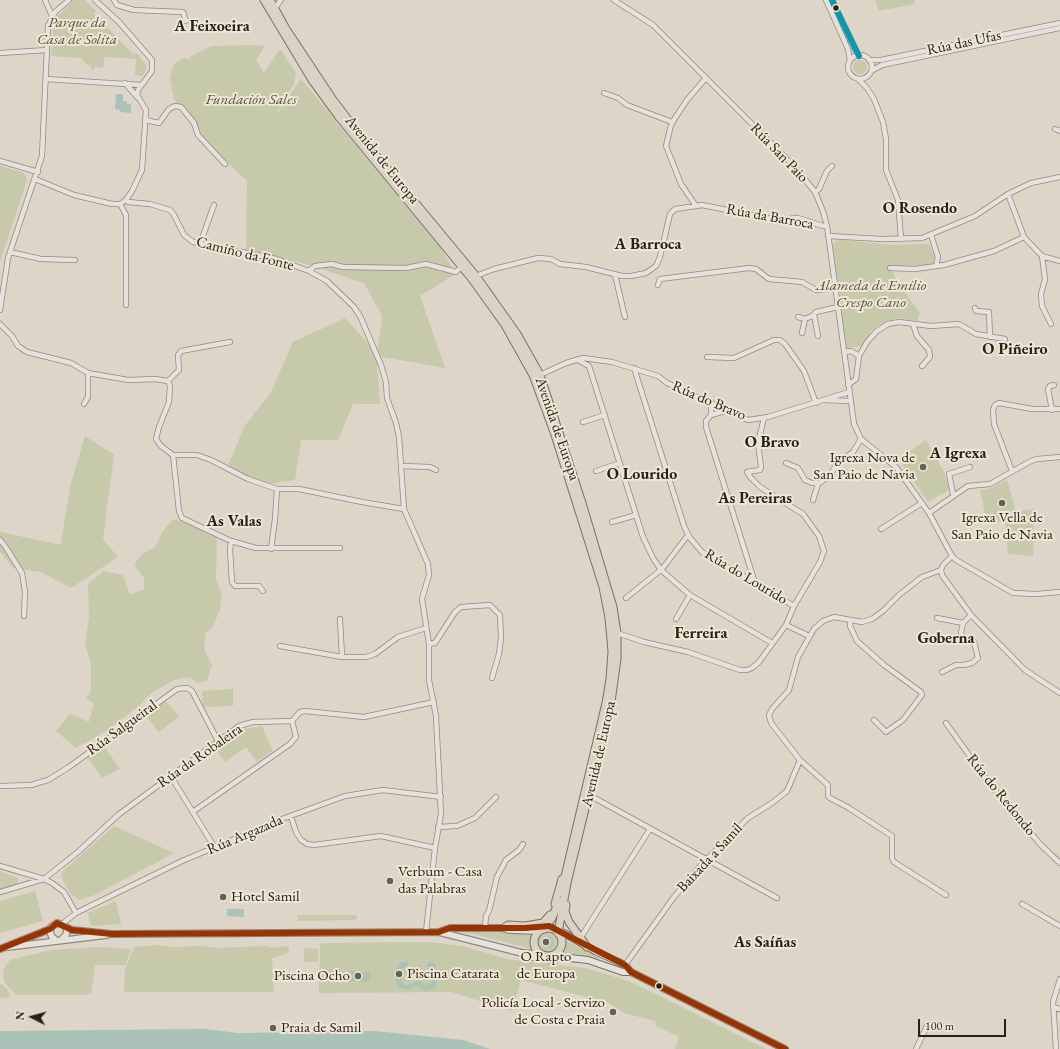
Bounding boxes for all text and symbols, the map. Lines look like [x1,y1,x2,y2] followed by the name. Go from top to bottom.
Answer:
[831,3,841,13] unlabelled marker
[37,14,117,49] park label: Parque da Casa de Solita
[174,17,250,37] district label: A Feixoeira
[925,26,1003,60] street label: Rúa das Ufas
[205,91,297,109] park label: Fundación Sales
[341,112,423,208] street label: Avenida de Europa
[746,119,812,187] street label: Rúa San Paio
[883,199,957,219] district label: O Rosendo
[725,200,815,234] street label: Rúa da Barroca
[194,233,296,275] street label: Camiño da Fonte
[615,235,681,255] district label: A Barroca
[816,277,926,312] park label: Alameda de Emilio Crespo Cano
[982,340,1048,360] district label: O Piñeiro
[531,375,583,483] street label: Avenida de Europa
[669,377,749,425] street label: Rúa do Bravo
[745,433,799,453] district label: O Bravo
[929,444,987,464] district label: A Igrexa
[813,449,915,484] place label: Igrexa Nova de San Paio de Navia
[918,462,928,472] marker: Igrexa Nova de San Paio de Navia
[607,465,677,485] district label: O Lourido
[718,489,792,509] district label: As Pereiras
[997,498,1007,508] marker: Igrexa Vella de San Paio de Navia
[951,509,1053,544] place label: Igrexa Vella de San Paio de Navia
[207,512,261,532] district label: As Valas
[701,545,791,609] street label: Rúa do Lourido
[674,624,728,644] district label: Ferreira
[917,629,975,649] district label: Goberna
[83,696,161,760] street label: Rúa Salgueiral
[578,699,620,809] street label: Avenida de Europa
[154,720,246,792] street label: Rúa da Robaleira
[963,751,1039,839] street label: Rúa do Redondo
[204,811,286,859] street label: Rúa Argazada
[673,820,747,896] street label: Baixada a Samil
[398,863,482,898] place label: Verbum - Casa das Palabras
[385,876,395,886] marker: Verbum - Casa das Palabras
[231,888,300,906] place label: Hotel Samil
[218,892,228,902] marker: Hotel Samil
[734,933,796,953] district label: As Saíñas
[541,937,551,947] marker: O Rapto de Europa
[517,948,575,983] place label: O Rapto de Europa
[407,965,500,983] place label: Piscina Catarata
[274,967,350,985] place label: Piscina Ocho
[394,969,404,979] marker: Piscina Catarata
[353,971,363,981] marker: Piscina Ocho
[654,981,664,991] unlabelled marker
[481,994,605,1029] place label: Policía Local - Servizo de Costa e Praia
[12,997,52,1037] north arrow
[608,1007,618,1017] marker: Policía Local - Servizo de Costa e Praia
[13,1011,27,1021] text: N
[920,1011,1008,1037] scale bar
[925,1018,954,1034] text: 100 m
[281,1019,361,1037] place label: Praia de Samil
[268,1023,278,1033] marker: Praia de Samil

